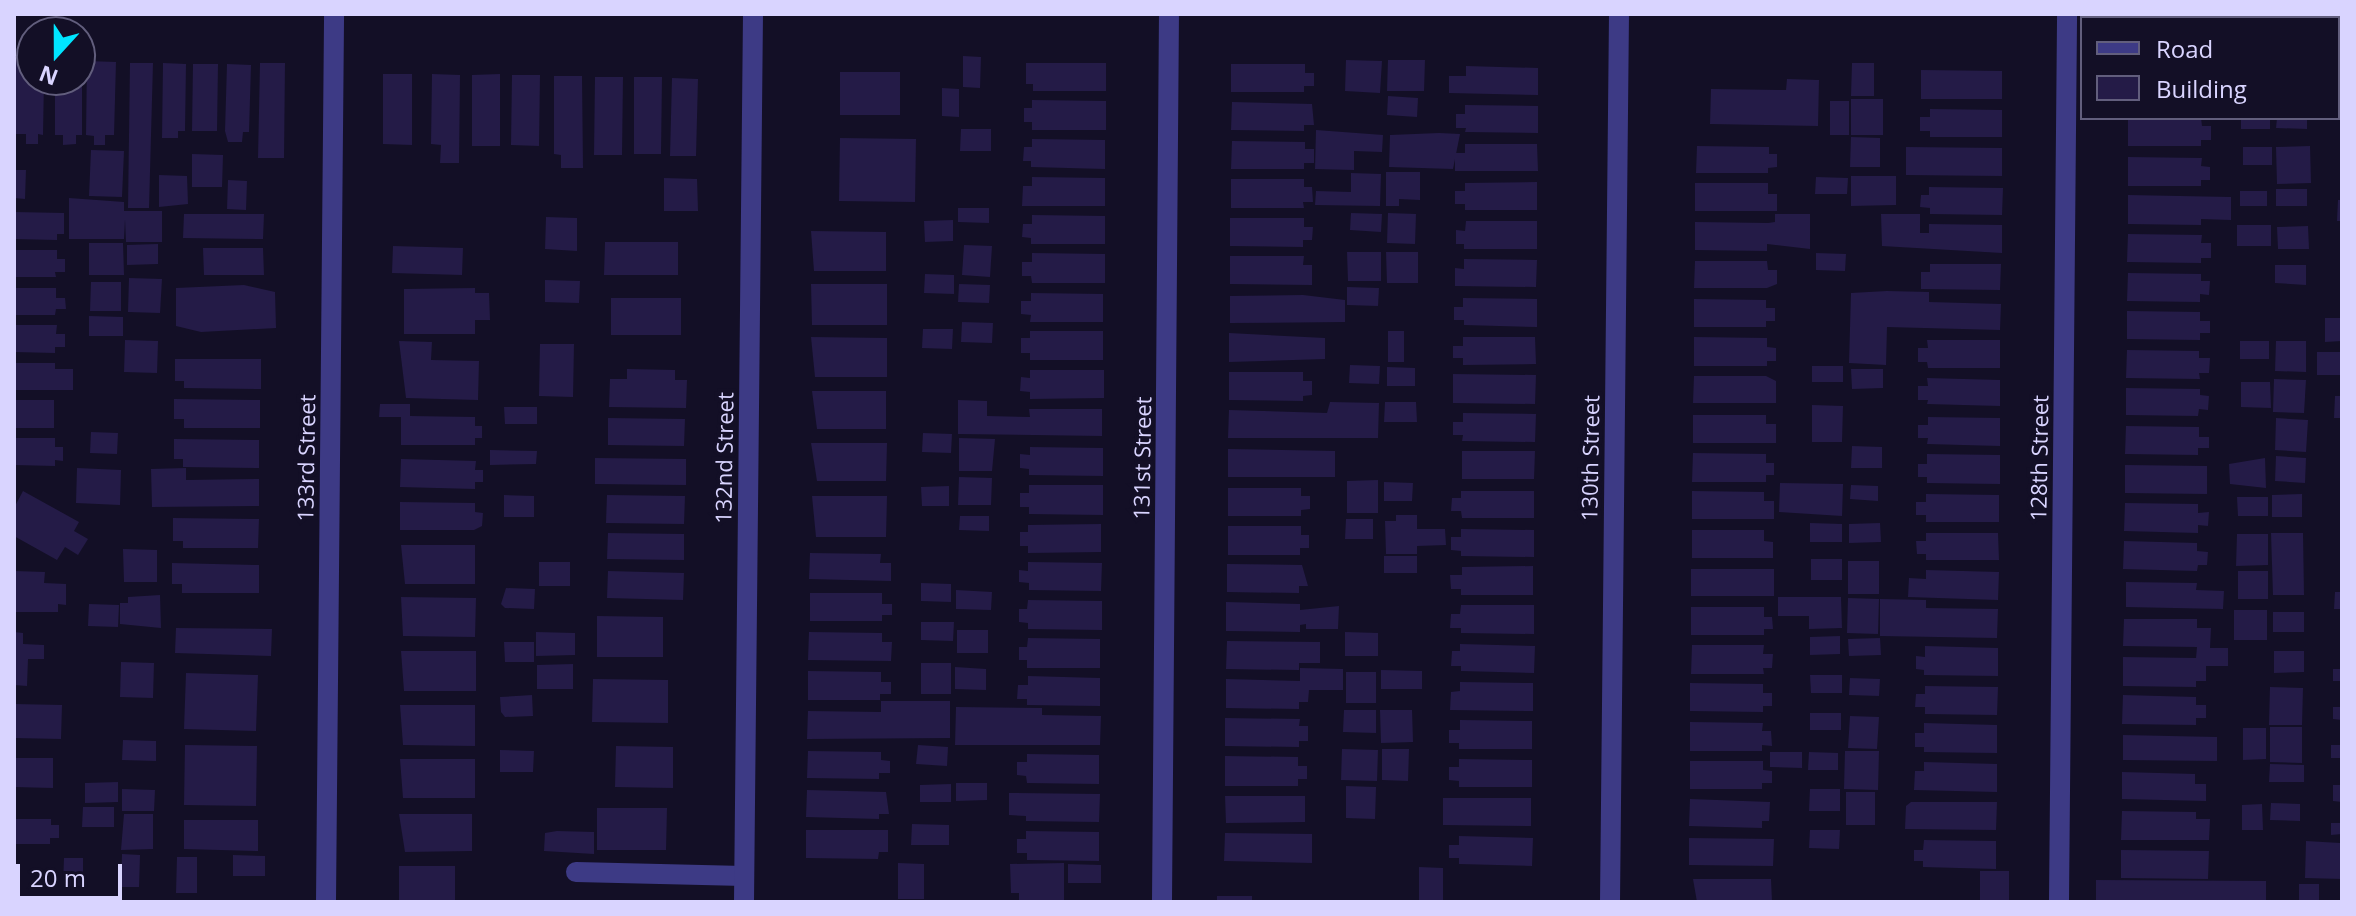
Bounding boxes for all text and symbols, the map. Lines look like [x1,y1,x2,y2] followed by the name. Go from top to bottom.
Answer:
[16,16,96,96] north arrow
[2080,16,2340,120] legend
[2156,32,2213,65] text: Road
[34,59,62,94] text: N
[2156,72,2247,105] text: Building
[710,392,738,524] street label: 132nd Street
[292,394,320,522] street label: 133rd Street
[1576,395,1604,521] street label: 130th Street
[2025,395,2053,521] street label: 128th Street
[1128,396,1156,520] street label: 131st Street
[20,848,126,898] scale bar
[30,861,86,894] text: 20 m

